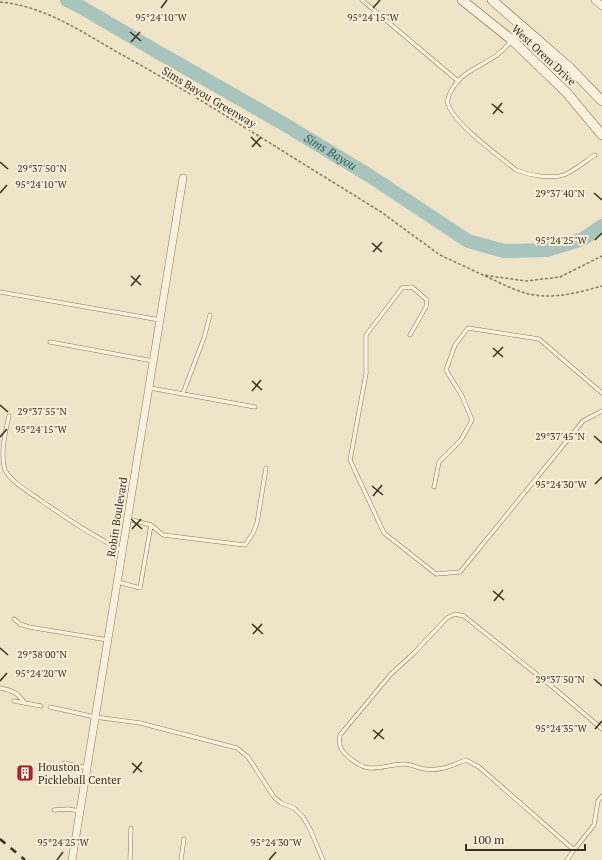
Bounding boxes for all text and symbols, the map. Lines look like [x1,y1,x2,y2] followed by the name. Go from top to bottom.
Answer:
[135,11,187,24] text: 95°24'10"W
[347,11,399,24] text: 95°24'15"W
[509,22,579,89] street label: West Orem Drive
[159,63,259,131] street label: Sims Bayou Greenway
[301,130,360,173] water label: Sims Bayou
[17,162,67,175] text: 29°37'50"N
[15,178,67,191] text: 95°24'10"W
[535,187,585,200] text: 29°37'40"N
[535,234,587,247] text: 95°24'25"W
[17,405,67,418] text: 29°37'55"N
[15,423,67,436] text: 95°24'15"W
[535,430,585,443] text: 29°37'45"N
[104,476,130,558] street label: Robin Boulevard
[535,478,587,491] text: 95°24'30"W
[17,648,67,661] text: 29°38'00"N
[15,667,67,680] text: 95°24'20"W
[535,673,585,686] text: 29°37'50"N
[535,722,587,735] text: 95°24'35"W
[38,760,122,787] place label: Houston Pickleball Center
[15,763,35,783] building icon: Houston Pickleball Center
[466,826,585,852] scale bar
[472,832,505,847] text: 100 m
[37,836,89,849] text: 95°24'25"W
[250,836,302,849] text: 95°24'30"W

